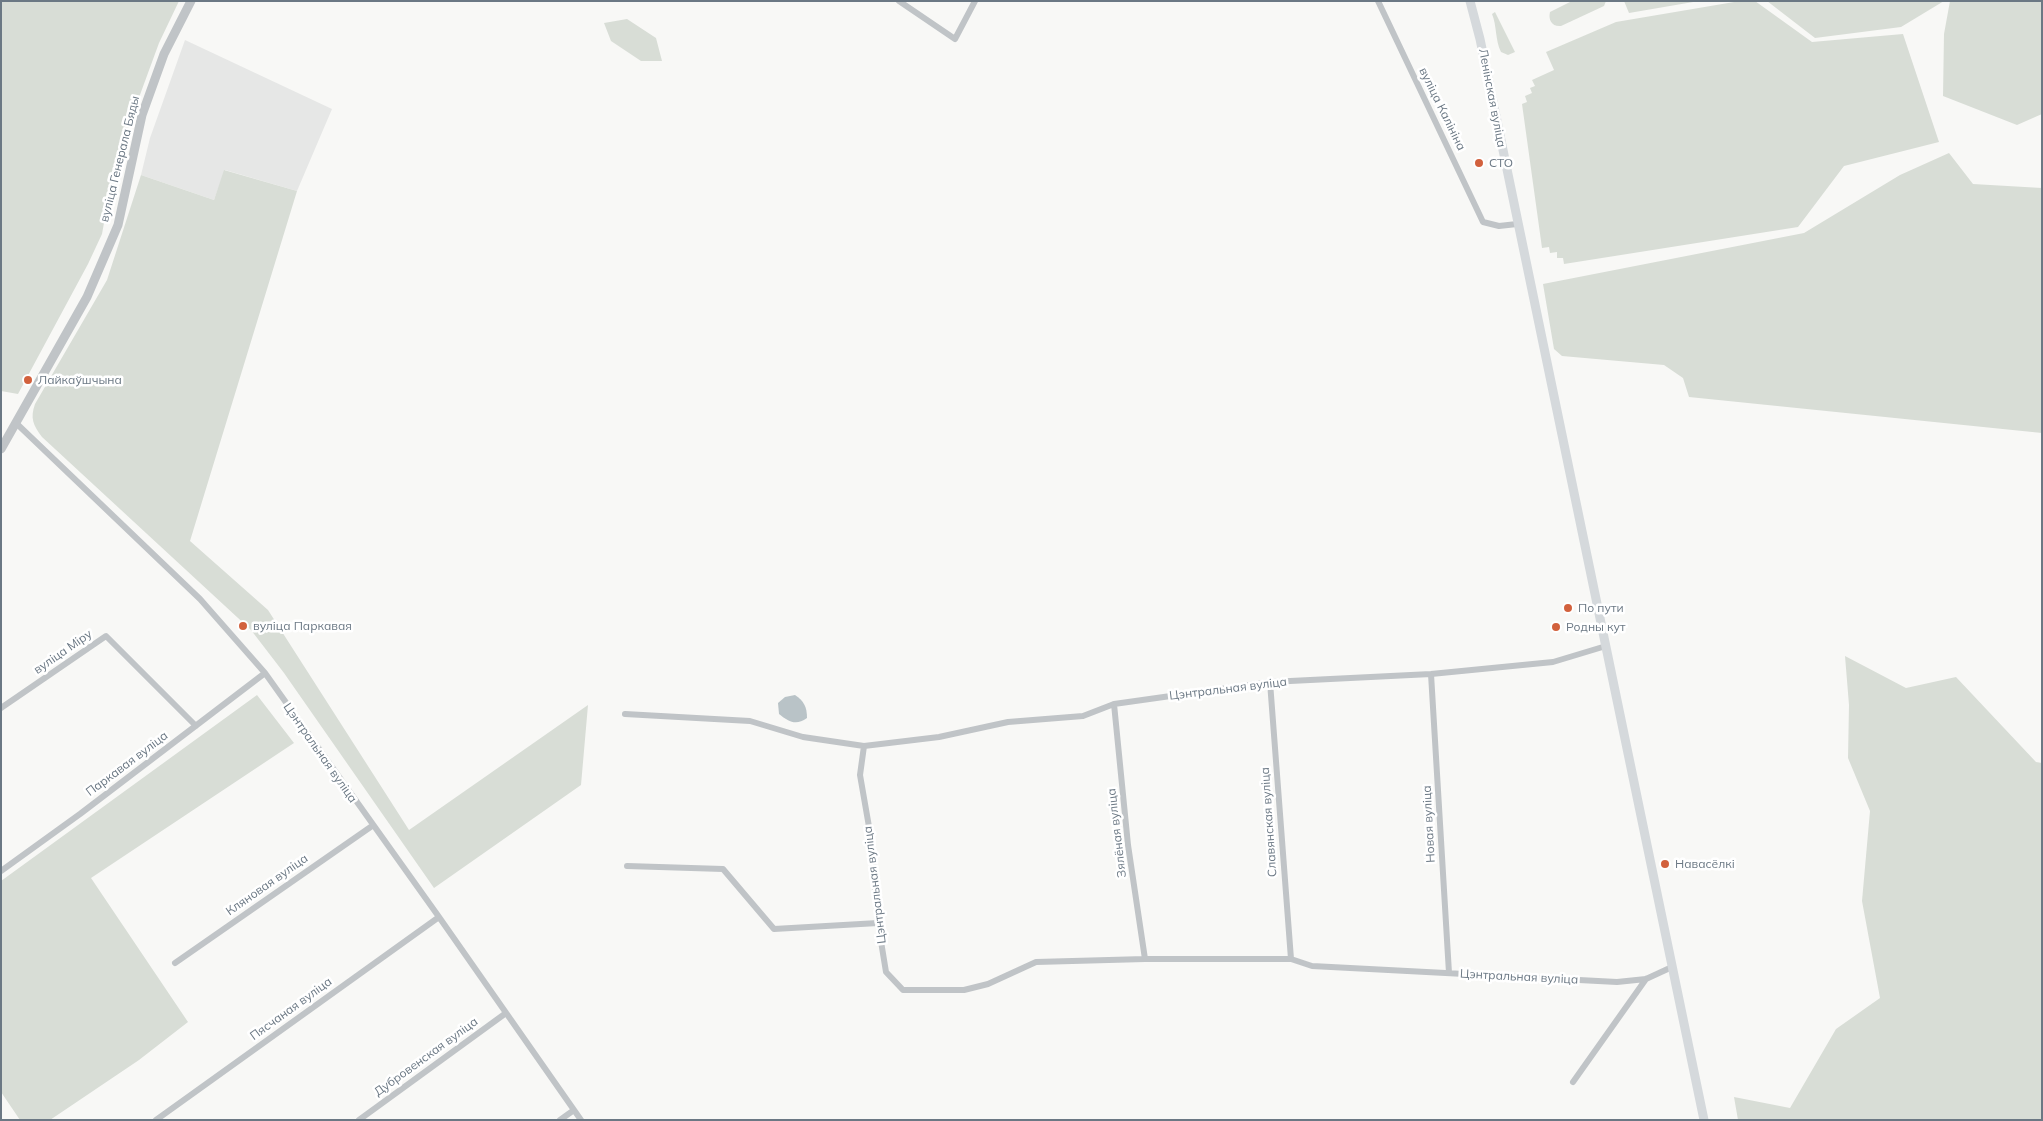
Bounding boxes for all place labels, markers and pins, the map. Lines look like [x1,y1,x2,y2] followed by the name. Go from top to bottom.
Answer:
[1489,156,1513,170] place label: СТО
[1473,157,1485,169] marker: СТО
[38,373,122,387] place label: Лайкаўшчына
[22,374,34,386] marker: Лайкаўшчына
[1578,601,1624,615] place label: По пути
[1562,602,1574,614] marker: По пути
[253,619,352,633] place label: вуліца Паркавая
[237,620,249,632] marker: вуліца Паркавая
[1566,620,1626,634] place label: Родны кут
[1550,621,1562,633] marker: Родны кут
[1675,857,1735,871] place label: Навасёлкі
[1659,858,1671,870] marker: Навасёлкі

